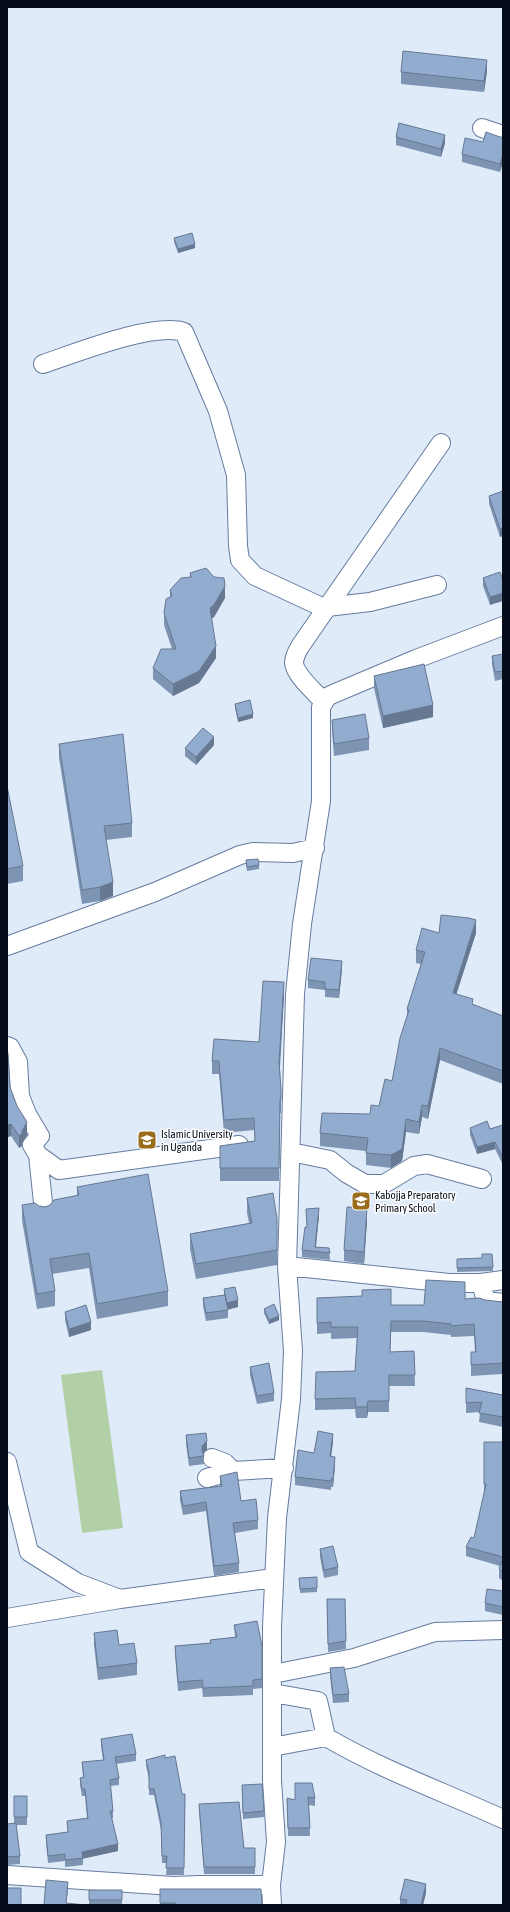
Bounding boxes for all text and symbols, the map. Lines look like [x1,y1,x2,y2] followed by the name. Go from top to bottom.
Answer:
[161,1128,233,1153] place label: Islamic University in Uganda
[136,1129,158,1151] school or university icon: Islamic University in Uganda
[375,1189,456,1214] place label: Kabojja Preparatory Primary School
[350,1190,372,1212] school or university icon: Kabojja Preparatory Primary School

